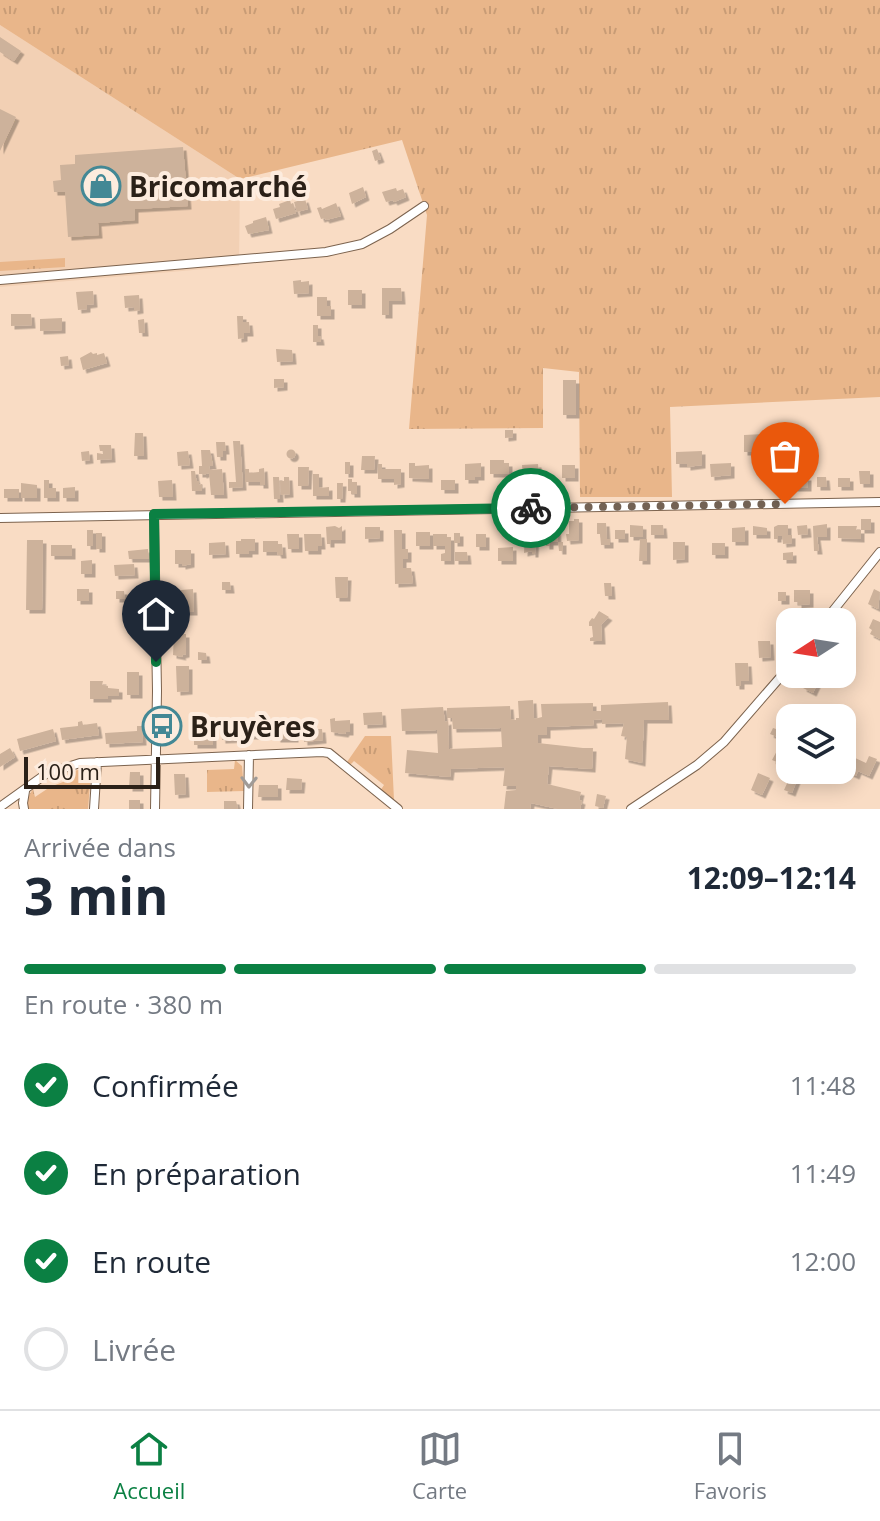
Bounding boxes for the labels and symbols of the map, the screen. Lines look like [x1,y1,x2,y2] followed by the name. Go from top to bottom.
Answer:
[80,165,122,207] shop icon: Bricomarché
[129,167,307,205] place label: Bricomarché
[751,422,819,504] pin
[491,468,571,548] courier
[122,580,190,662] pin
[776,608,856,688] north arrow
[141,705,183,747] bus stop icon: Bruyères
[190,707,316,745] place label: Bruyères
[24,753,160,789] scale bar
[240,776,258,789] one-way arrow

